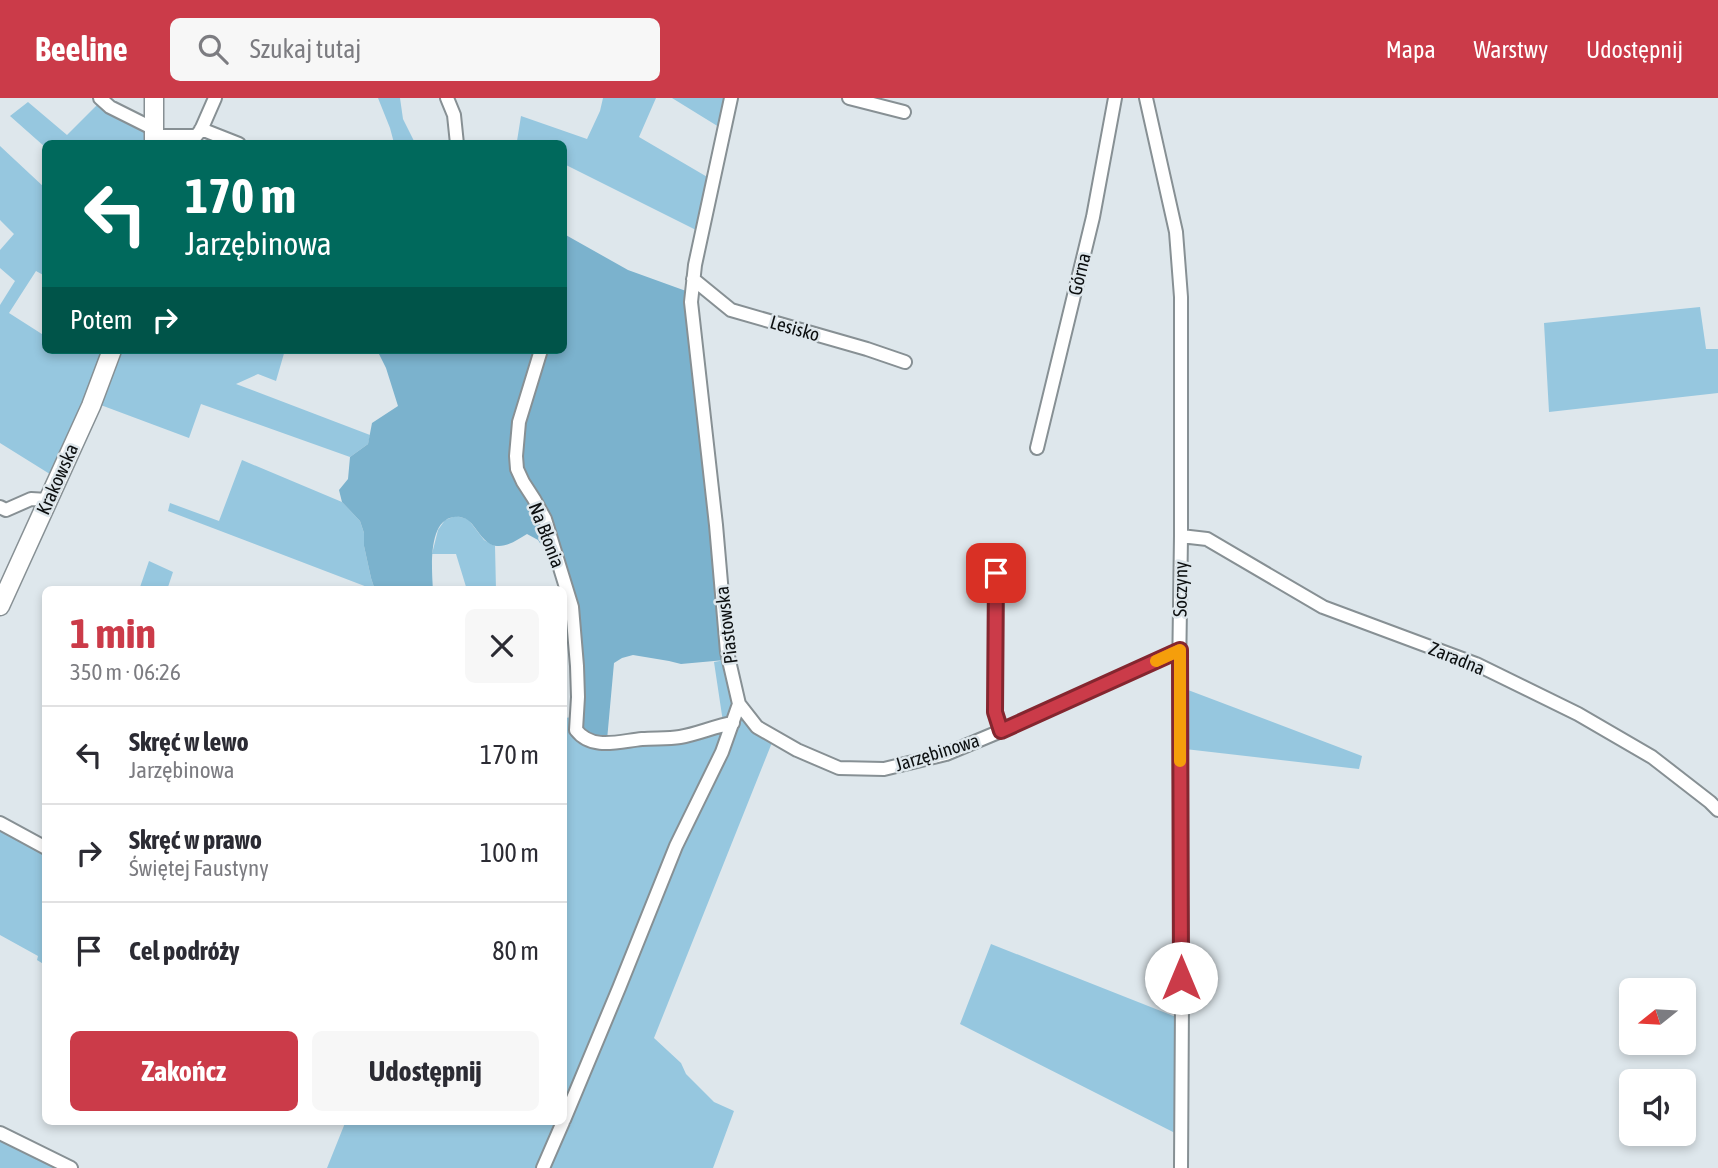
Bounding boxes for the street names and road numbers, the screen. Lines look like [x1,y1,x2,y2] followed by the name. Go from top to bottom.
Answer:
[1063,251,1095,297] street label: Górna
[768,310,822,346] street label: Lesisko
[32,440,82,518] street label: Krakowska
[525,499,569,571] street label: Na Błonia
[1169,561,1191,617] street label: Soczyny
[710,585,742,665] street label: Piastowska
[1426,637,1488,679] street label: Zaradna
[892,729,982,775] street label: Jarzębinowa

